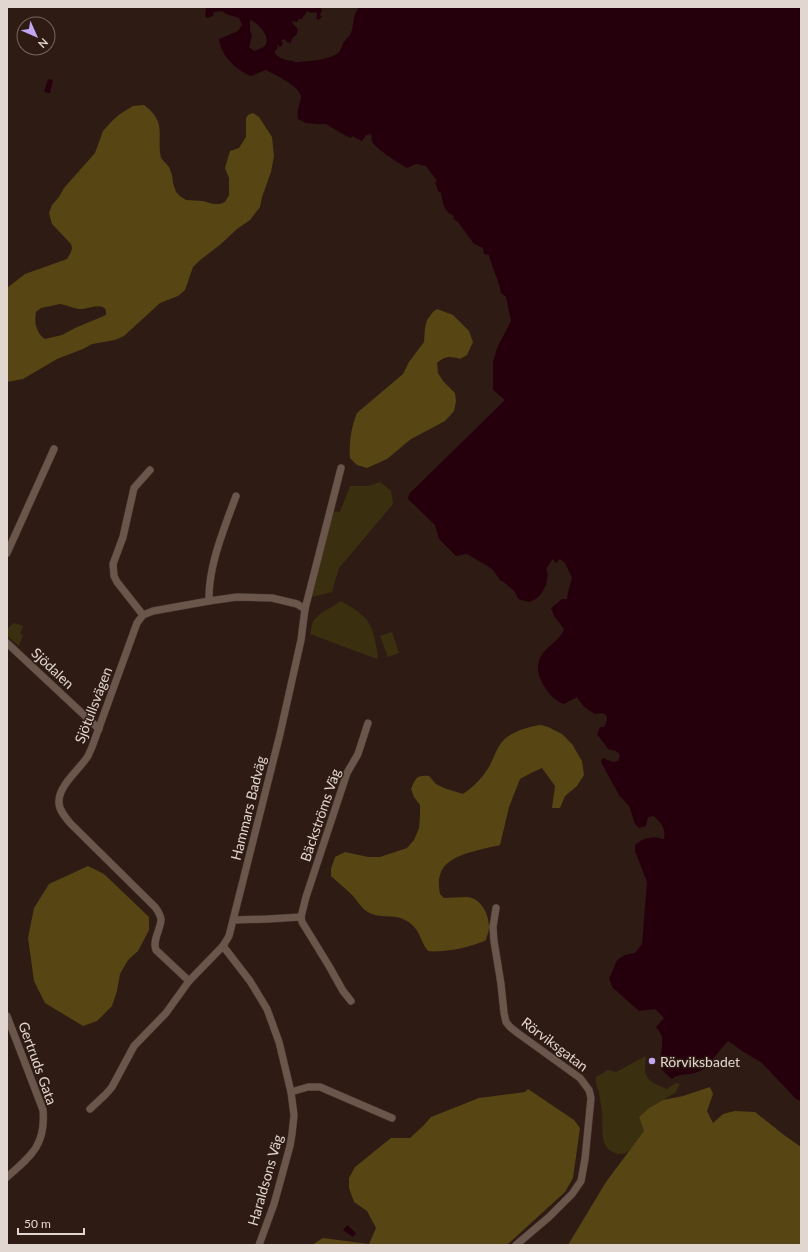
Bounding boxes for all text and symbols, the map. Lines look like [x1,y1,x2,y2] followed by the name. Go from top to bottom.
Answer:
[16,16,56,56] north arrow
[36,36,51,51] text: N
[28,644,78,692] street label: Sjödalen
[71,664,115,746] street label: Sjötullsvägen
[227,754,269,862] street label: Hammars Badväg
[296,766,344,864] street label: Bäckströms Väg
[518,1013,592,1075] street label: Rörviksgatan
[15,1019,61,1107] street label: Gertruds Gata
[660,1053,740,1070] place label: Rörviksbadet
[647,1056,657,1066] marker: Rörviksbadet
[244,1132,286,1228] street label: Haraldsons Väg
[18,1210,84,1236] scale bar
[24,1216,51,1231] text: 50 m

